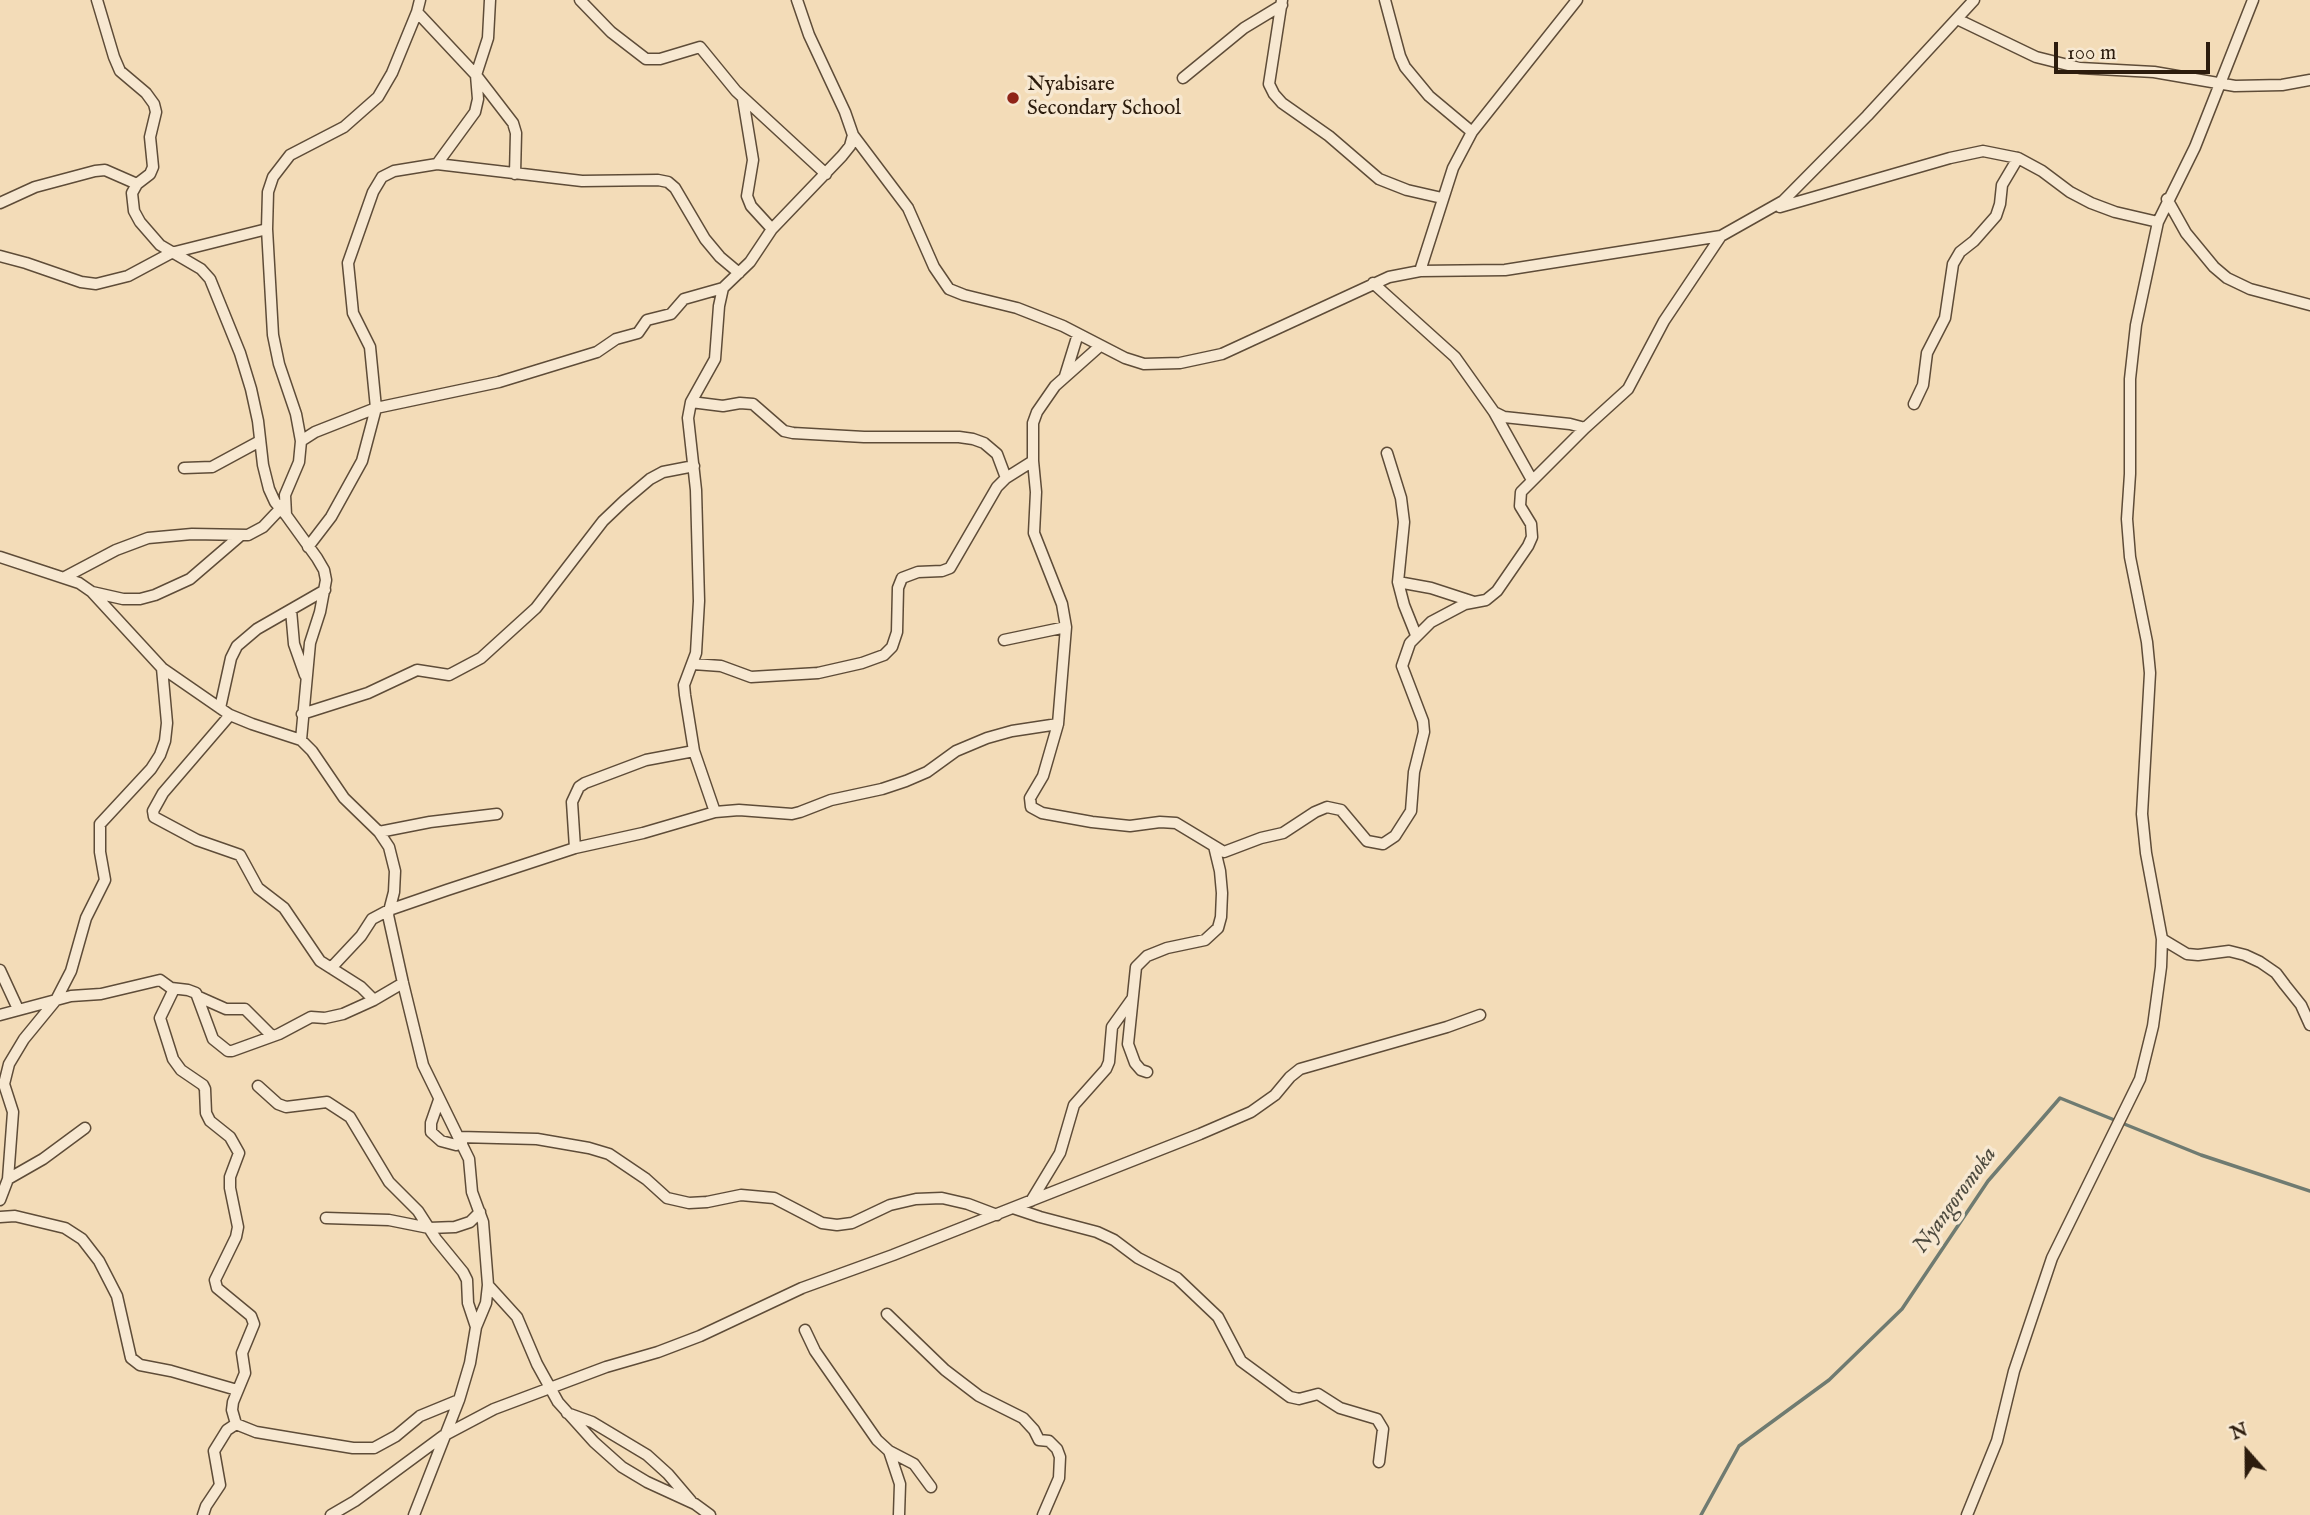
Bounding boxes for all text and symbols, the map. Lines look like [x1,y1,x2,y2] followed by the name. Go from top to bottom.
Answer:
[2058,28,2214,72] scale bar
[2067,40,2116,67] text: 100 m
[1027,73,1181,123] place label: Nyabisare Secondary School
[1005,90,1021,106] marker: Nyabisare Secondary School
[1908,1142,2004,1260] water label: Nyangoromoka
[2212,1417,2282,1487] north arrow
[2227,1418,2251,1447] text: N

